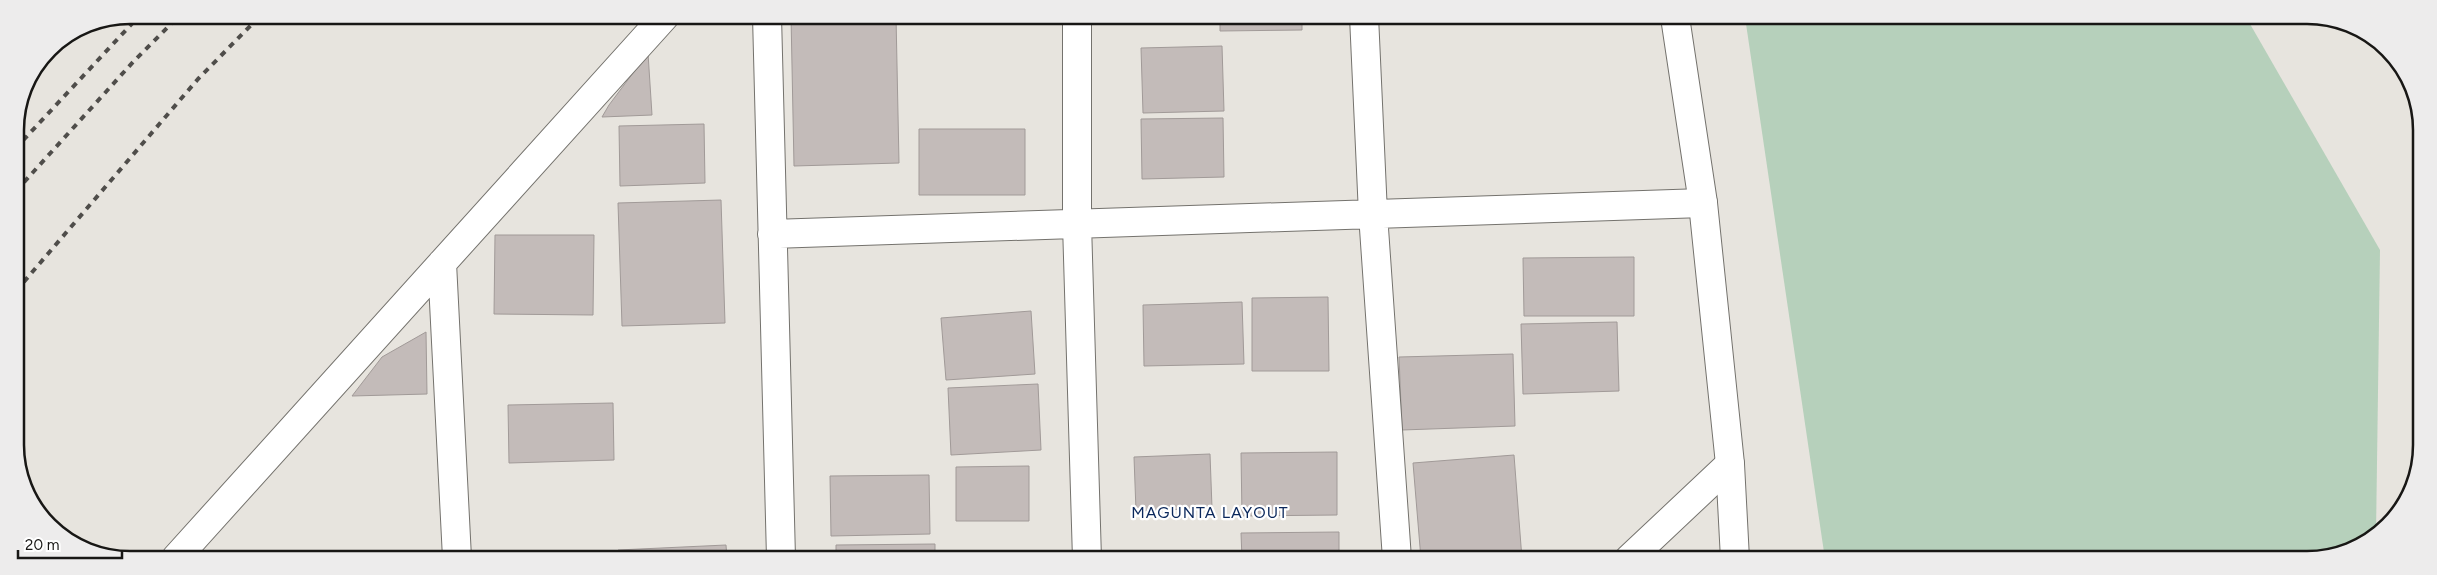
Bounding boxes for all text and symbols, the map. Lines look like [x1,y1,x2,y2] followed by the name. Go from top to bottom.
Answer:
[1131,503,1289,522] district label: MAGUNTA LAYOUT
[18,528,121,560] scale bar
[25,536,59,554] text: 20 m

